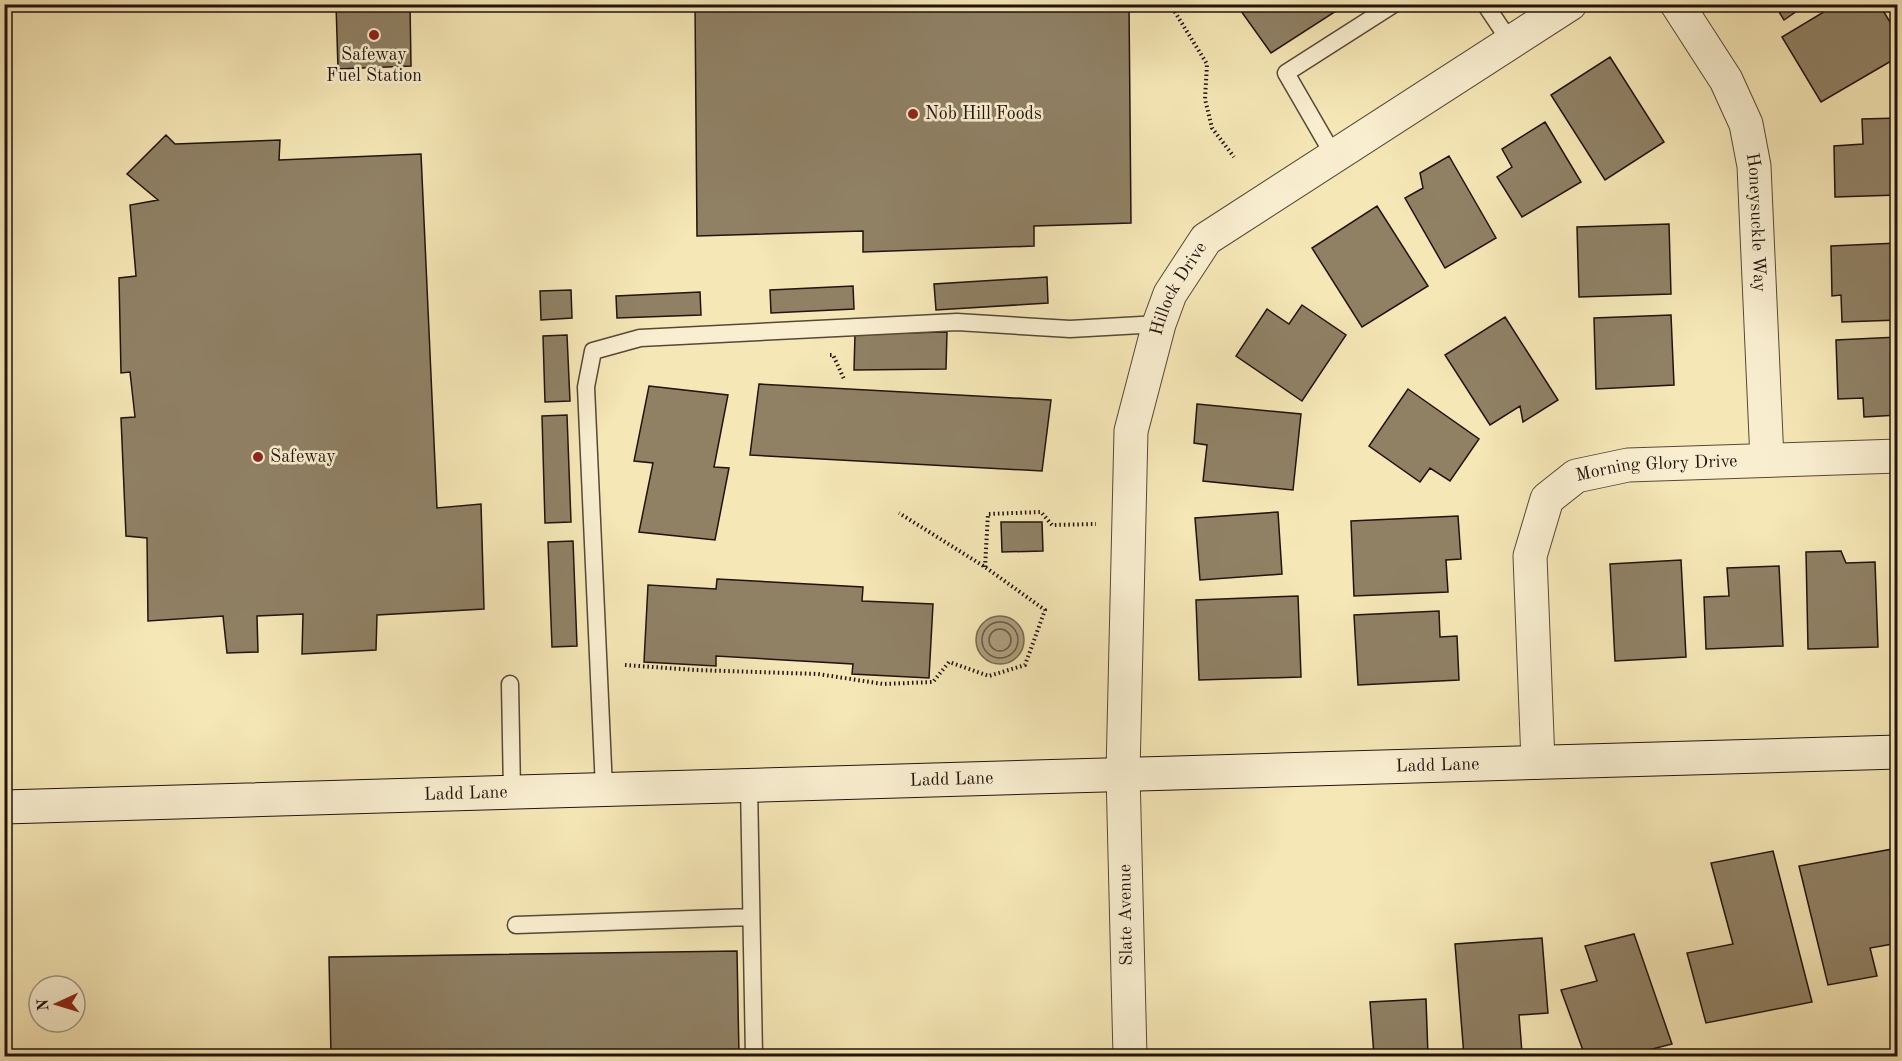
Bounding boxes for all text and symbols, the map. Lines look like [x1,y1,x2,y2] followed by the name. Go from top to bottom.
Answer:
[367,28,381,42] marker: Safeway Fuel Station
[326,46,422,85] place label: Safeway Fuel Station
[925,105,1042,123] place label: Nob Hill Foods
[906,107,920,121] marker: Nob Hill Foods
[1743,151,1769,293] street label: Honeysuckle Way
[1147,239,1210,337] street label: Hillock Drive
[270,448,336,466] place label: Safeway
[251,450,265,464] marker: Safeway
[1574,452,1738,485] street label: Morning Glory Drive
[1395,755,1480,776] street label: Ladd Lane
[909,769,994,790] street label: Ladd Lane
[424,783,508,804] street label: Ladd Lane
[1116,864,1136,966] street label: Slate Avenue
[27,974,87,1034] north arrow
[36,997,52,1012] text: N

